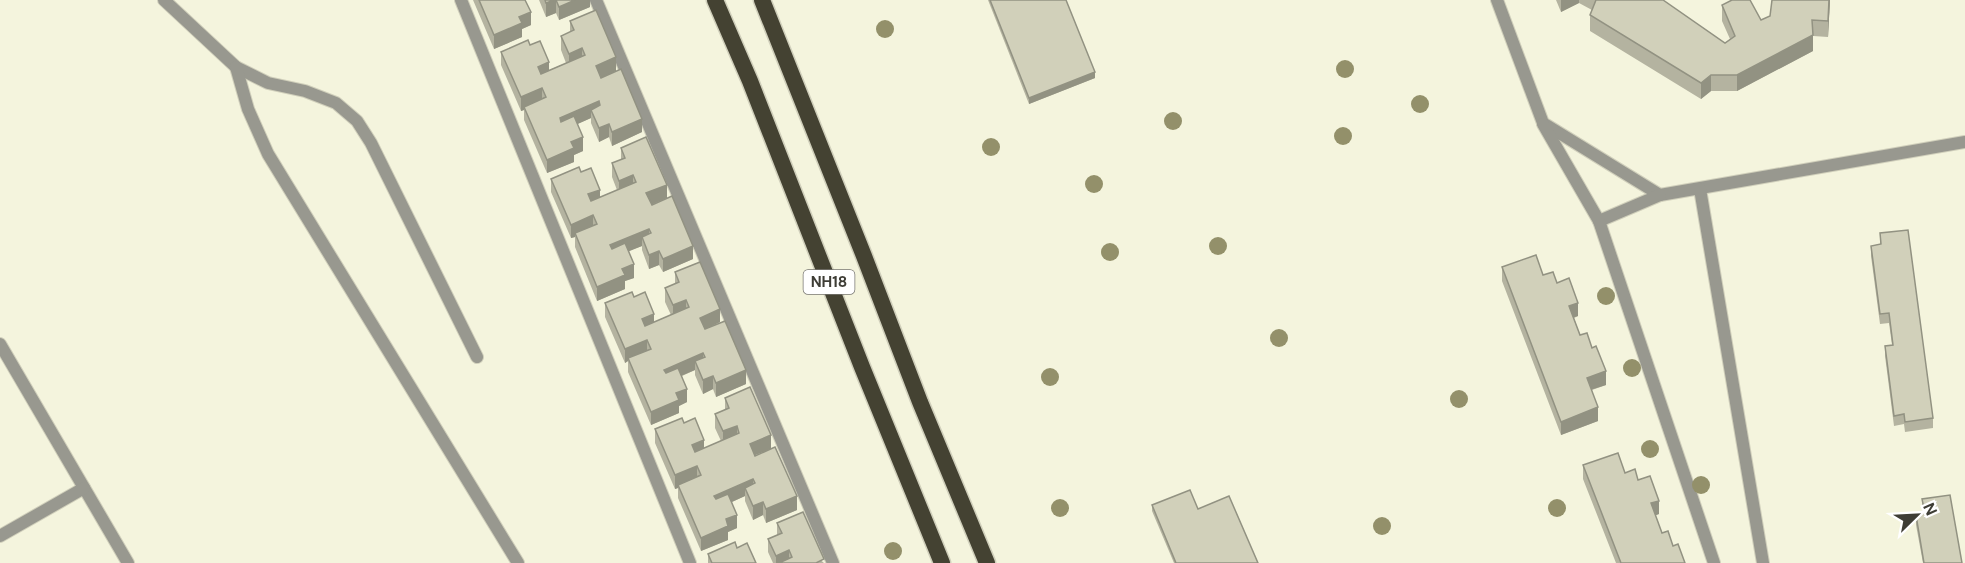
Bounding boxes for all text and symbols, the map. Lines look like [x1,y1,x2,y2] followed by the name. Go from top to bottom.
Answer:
[804,270,854,294] road number: NH18
[1887,485,1947,545] north arrow
[1918,500,1942,519] text: N

